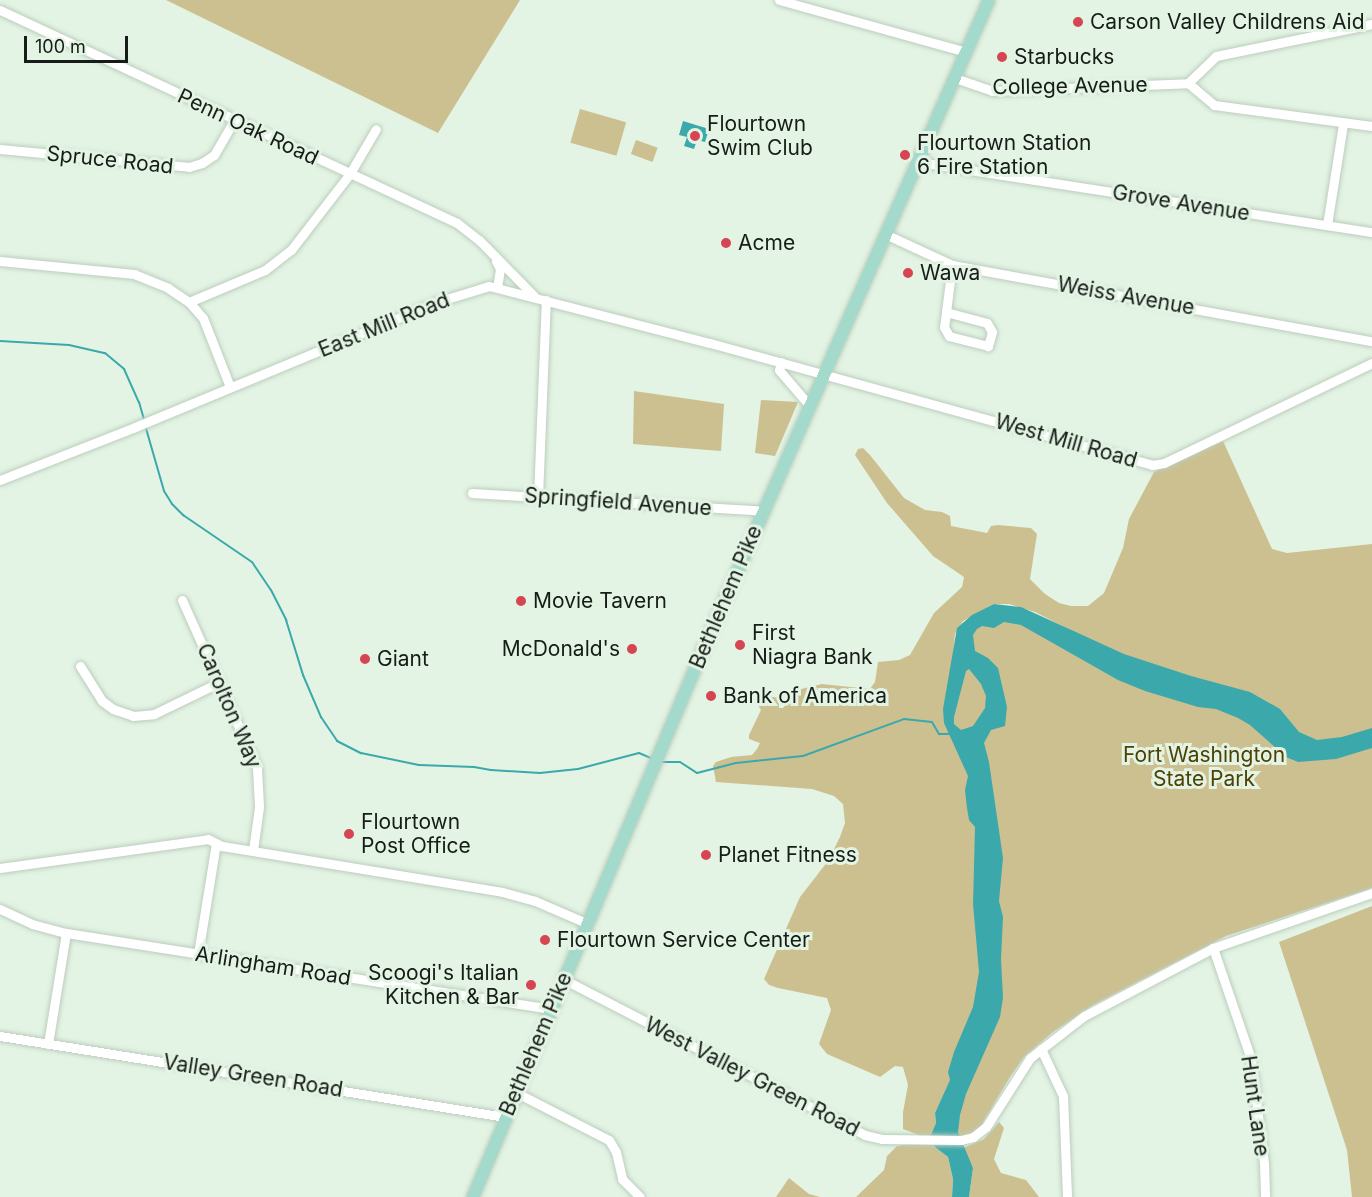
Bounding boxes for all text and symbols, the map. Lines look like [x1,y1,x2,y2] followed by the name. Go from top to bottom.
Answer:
[1090,9,1364,35] place label: Carson Valley Childrens Aid
[1071,15,1085,29] marker: Carson Valley Childrens Aid
[27,24,130,62] scale bar
[35,36,86,57] text: 100 m
[1014,44,1114,70] place label: Starbucks
[995,50,1009,64] marker: Starbucks
[992,72,1148,100] street label: College Avenue
[174,83,322,171] street label: Penn Oak Road
[707,111,813,161] place label: Flourtown Swim Club
[688,129,702,143] marker: Flourtown Swim Club
[917,130,1091,180] place label: Flourtown Station 6 Fire Station
[45,141,175,179] street label: Spruce Road
[898,148,912,162] marker: Flourtown Station 6 Fire Station
[1111,180,1251,226] street label: Grove Avenue
[738,230,795,256] place label: Acme
[719,236,733,250] marker: Acme
[920,260,980,286] place label: Wawa
[901,266,915,280] marker: Wawa
[1055,272,1197,320] street label: Weiss Avenue
[315,287,453,363] street label: East Mill Road
[992,409,1140,473] street label: West Mill Road
[524,483,712,521] street label: Springfield Avenue
[684,521,768,673] street label: Bethlehem Pike
[533,588,667,614] place label: Movie Tavern
[514,594,528,608] marker: Movie Tavern
[752,620,873,670] place label: First Niagra Bank
[502,636,620,662] place label: McDonald's
[733,638,747,652] marker: First Niagra Bank
[191,640,267,772] street label: Carolton Way
[625,642,639,656] marker: McDonald's
[377,646,429,672] place label: Giant
[358,652,372,666] marker: Giant
[723,683,887,709] place label: Bank of America
[704,689,718,703] marker: Bank of America
[1123,742,1285,792] park label: Fort Washington State Park
[361,809,471,859] place label: Flourtown Post Office
[342,827,356,841] marker: Flourtown Post Office
[718,842,857,868] place label: Planet Fitness
[699,848,713,862] marker: Planet Fitness
[557,927,810,953] place label: Flourtown Service Center
[538,933,552,947] marker: Flourtown Service Center
[193,941,353,991] street label: Arlingham Road
[368,960,519,1010] place label: Scoogi's Italian Kitchen & Bar
[494,968,578,1120] street label: Bethlehem Pike
[524,978,538,992] marker: Scoogi's Italian Kitchen & Bar
[641,1012,863,1142] street label: West Valley Green Road
[161,1049,345,1103] street label: Valley Green Road
[1235,1054,1275,1158] street label: Hunt Lane

